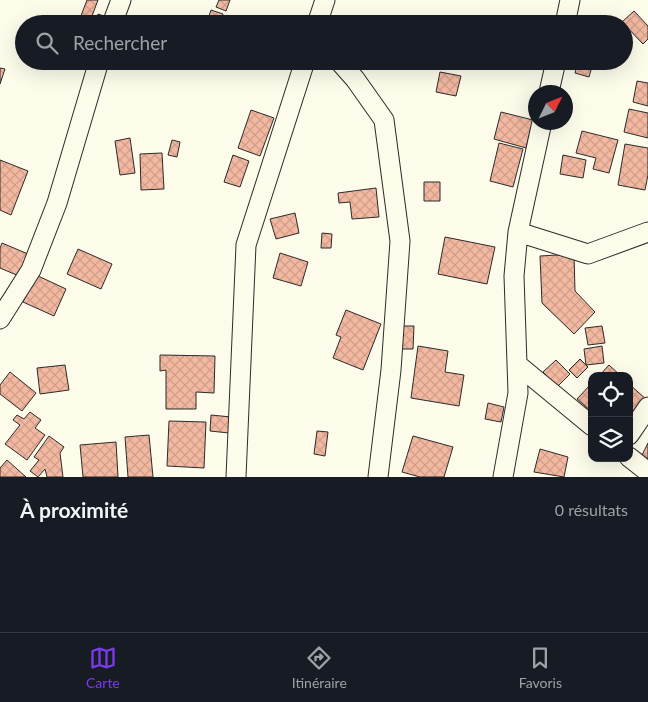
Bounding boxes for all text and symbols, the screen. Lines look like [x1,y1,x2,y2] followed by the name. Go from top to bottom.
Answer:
[15,15,633,70] search box
[33,29,61,57] icon: search
[73,31,167,54] text: Rechercher
[528,85,573,130] north arrow
[588,372,633,462] map controls
[588,372,633,417] button: locate
[588,417,633,462] button: layers
[20,497,128,522] text: À proximité
[555,500,628,519] text: 0 résultats
[86,644,120,691] tab: Carte
[292,644,347,691] tab: Itinéraire
[519,644,562,691] tab: Favoris

